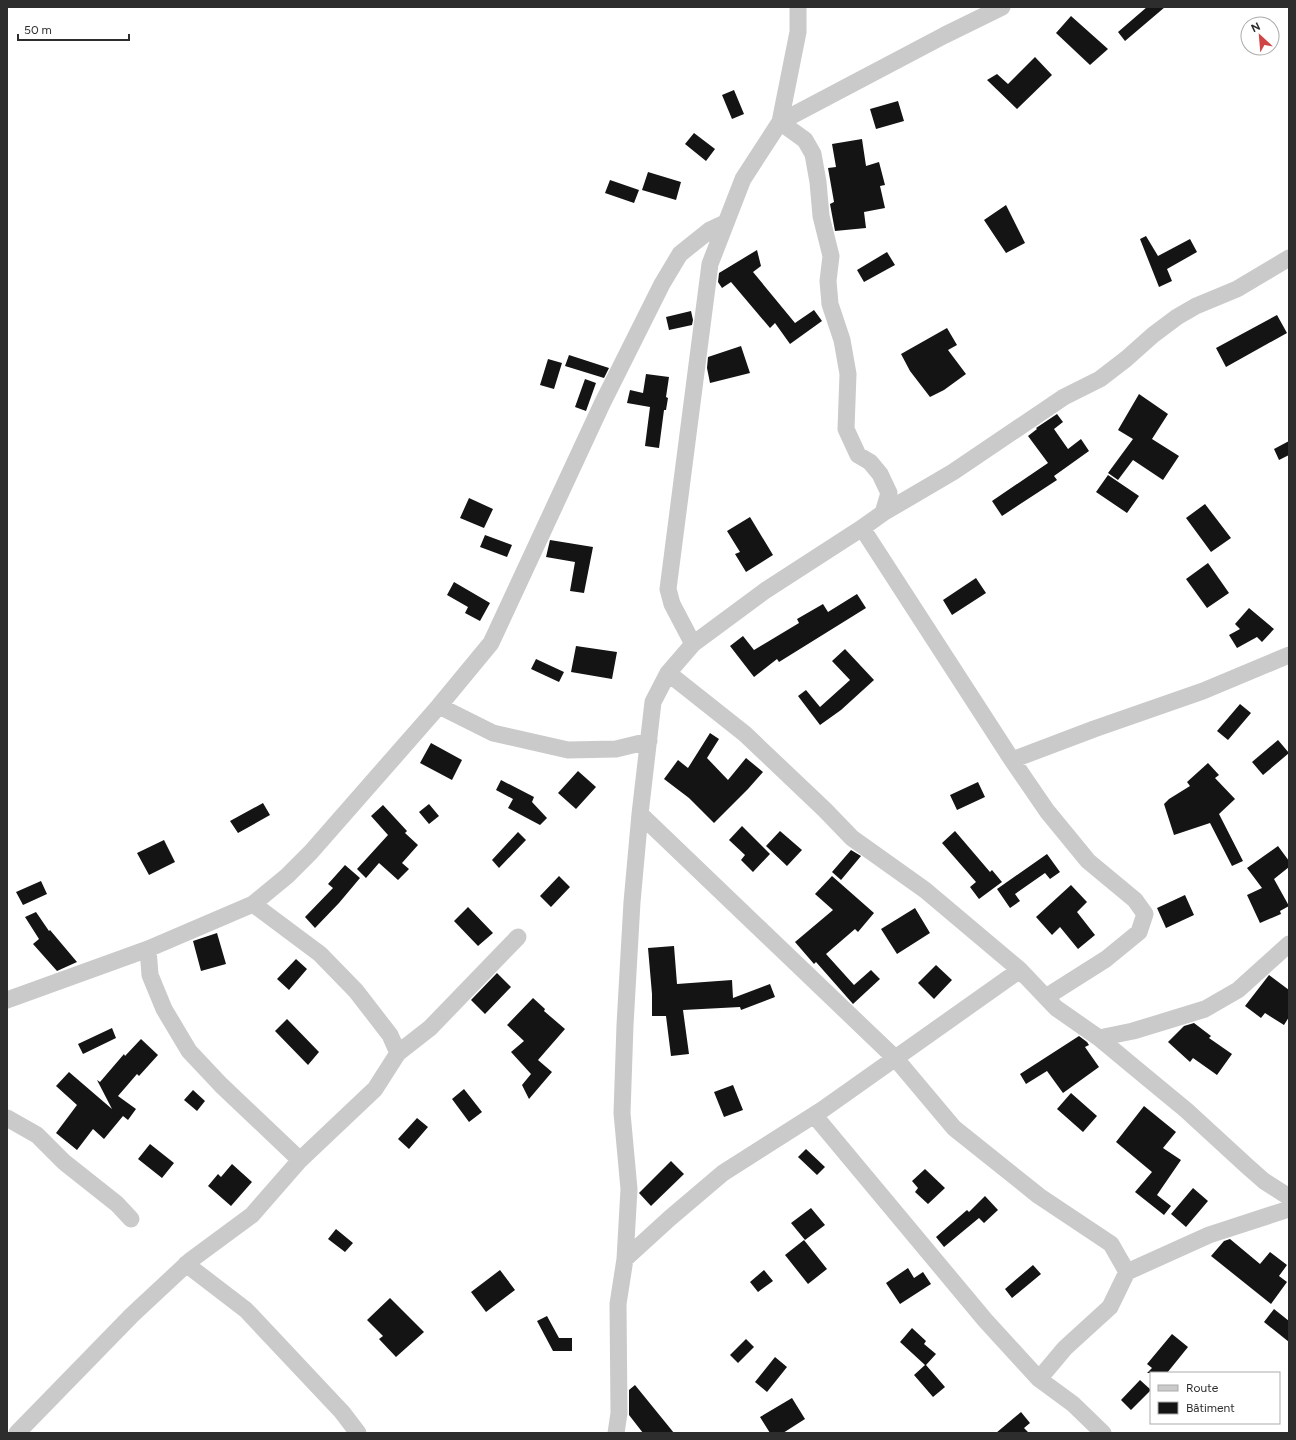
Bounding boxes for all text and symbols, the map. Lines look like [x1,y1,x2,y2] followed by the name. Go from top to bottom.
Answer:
[18,16,129,42] scale bar
[1240,16,1280,56] north arrow
[1249,20,1263,35] text: N
[24,23,52,37] text: 50 m
[1150,1372,1280,1424] legend
[1186,1381,1219,1395] text: Route
[1186,1401,1235,1415] text: Bâtiment

